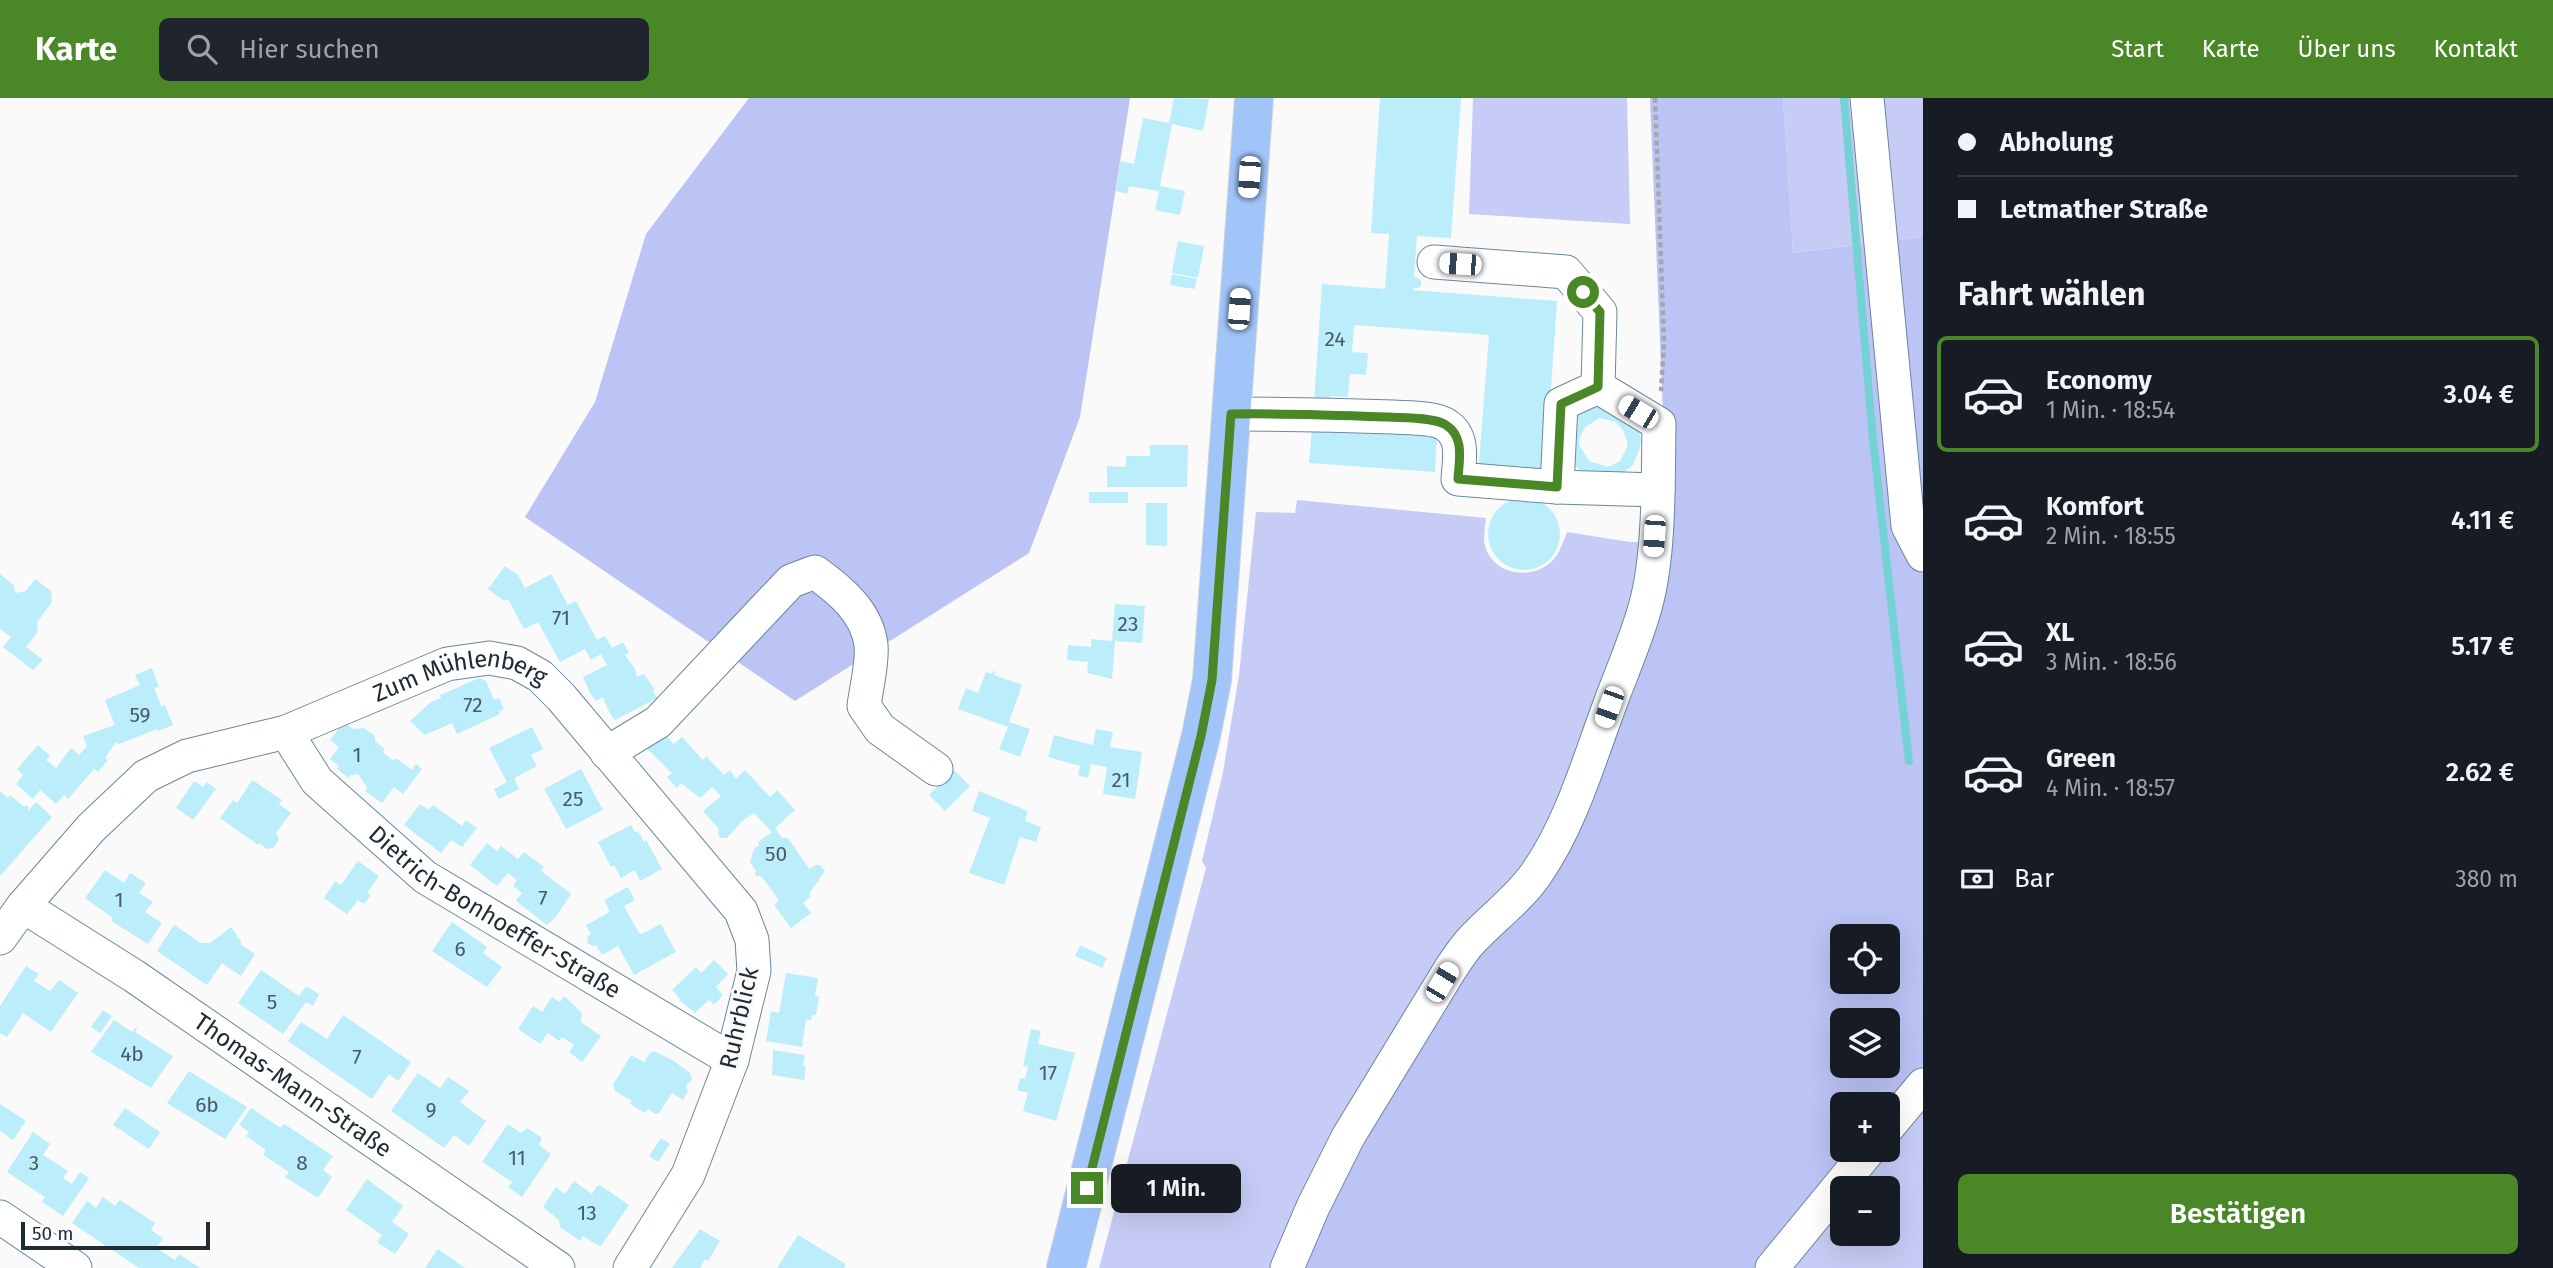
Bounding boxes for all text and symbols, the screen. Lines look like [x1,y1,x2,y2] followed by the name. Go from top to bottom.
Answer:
[159,18,649,81] search box
[35,29,117,69] text: Karte
[183,30,221,68] icon: search
[239,34,380,65] text: Hier suchen
[2111,35,2164,63] text: Start
[2202,35,2260,63] text: Karte
[2298,35,2396,63] text: Über uns
[2434,35,2518,63] text: Kontakt
[2000,127,2113,158] text: Abholung
[1238,155,1261,199] car
[2000,194,2208,225] text: Letmather Straße
[1439,252,1482,276] car
[1958,275,2145,313] text: Fahrt wählen
[1567,276,1599,308] route start
[1228,287,1251,331] car
[1325,326,1346,352] house number: 24
[1962,363,2025,426] icon: car
[2046,365,2152,396] text: Economy
[2444,379,2514,410] text: 3.04 €
[1615,392,1662,432] car
[2046,396,2175,424] text: 1 Min. · 18:54
[1962,489,2025,552] icon: car
[2046,491,2144,522] text: Komfort
[2451,505,2514,536] text: 4.11 €
[1643,514,1666,558] car
[2046,522,2176,550] text: 2 Min. · 18:55
[552,605,570,631] house number: 71
[1118,611,1138,637] house number: 23
[1962,615,2025,678] icon: car
[2046,617,2074,648] text: XL
[2451,631,2514,662] text: 5.17 €
[369,644,553,708] street label: Zum Mühlenberg
[2046,648,2177,676] text: 3 Min. · 18:56
[1592,684,1627,730] car
[463,692,483,718] house number: 72
[129,702,151,728] house number: 59
[1962,741,2025,804] icon: car
[352,742,362,768] house number: 1
[2046,743,2116,774] text: Green
[2446,757,2514,788] text: 2.62 €
[1112,767,1130,793] house number: 21
[2046,774,2175,802] text: 4 Min. · 18:57
[563,786,583,812] house number: 25
[363,820,626,1004] street label: Dietrich-Bonhoeffer-Straße
[765,841,787,867] house number: 50
[1958,860,1996,898] icon: cash
[2014,863,2054,894] text: Bar
[2455,865,2518,893] text: 380 m
[538,885,548,911] house number: 7
[114,887,124,913] house number: 1
[1830,924,1900,1246] map controls
[1830,924,1900,994] button: locate
[454,936,466,962] house number: 6
[1423,959,1462,1005] car
[714,964,764,1072] street label: Ruhrblick
[267,989,277,1015] house number: 5
[189,1007,397,1163] street label: Thomas-Mann-Straße
[1830,1008,1900,1078] button: layers
[120,1041,144,1067] house number: 4b
[352,1044,362,1070] house number: 7
[1039,1060,1057,1086] house number: 17
[195,1092,219,1118] house number: 6b
[1830,1092,1900,1162] button: +
[425,1097,437,1123] house number: 9
[508,1145,526,1171] house number: 11
[29,1150,39,1176] house number: 3
[296,1150,308,1176] house number: 8
[1112,1164,1241,1212] callout: 1 Min.
[1071,1172,1103,1204] route end
[1146,1174,1206,1202] text: 1 Min.
[1958,1174,2518,1254] button: Bestätigen
[1830,1176,1900,1246] button: −
[577,1200,597,1226] house number: 13
[21,1219,210,1251] scale bar
[32,1222,73,1245] text: 50 m

